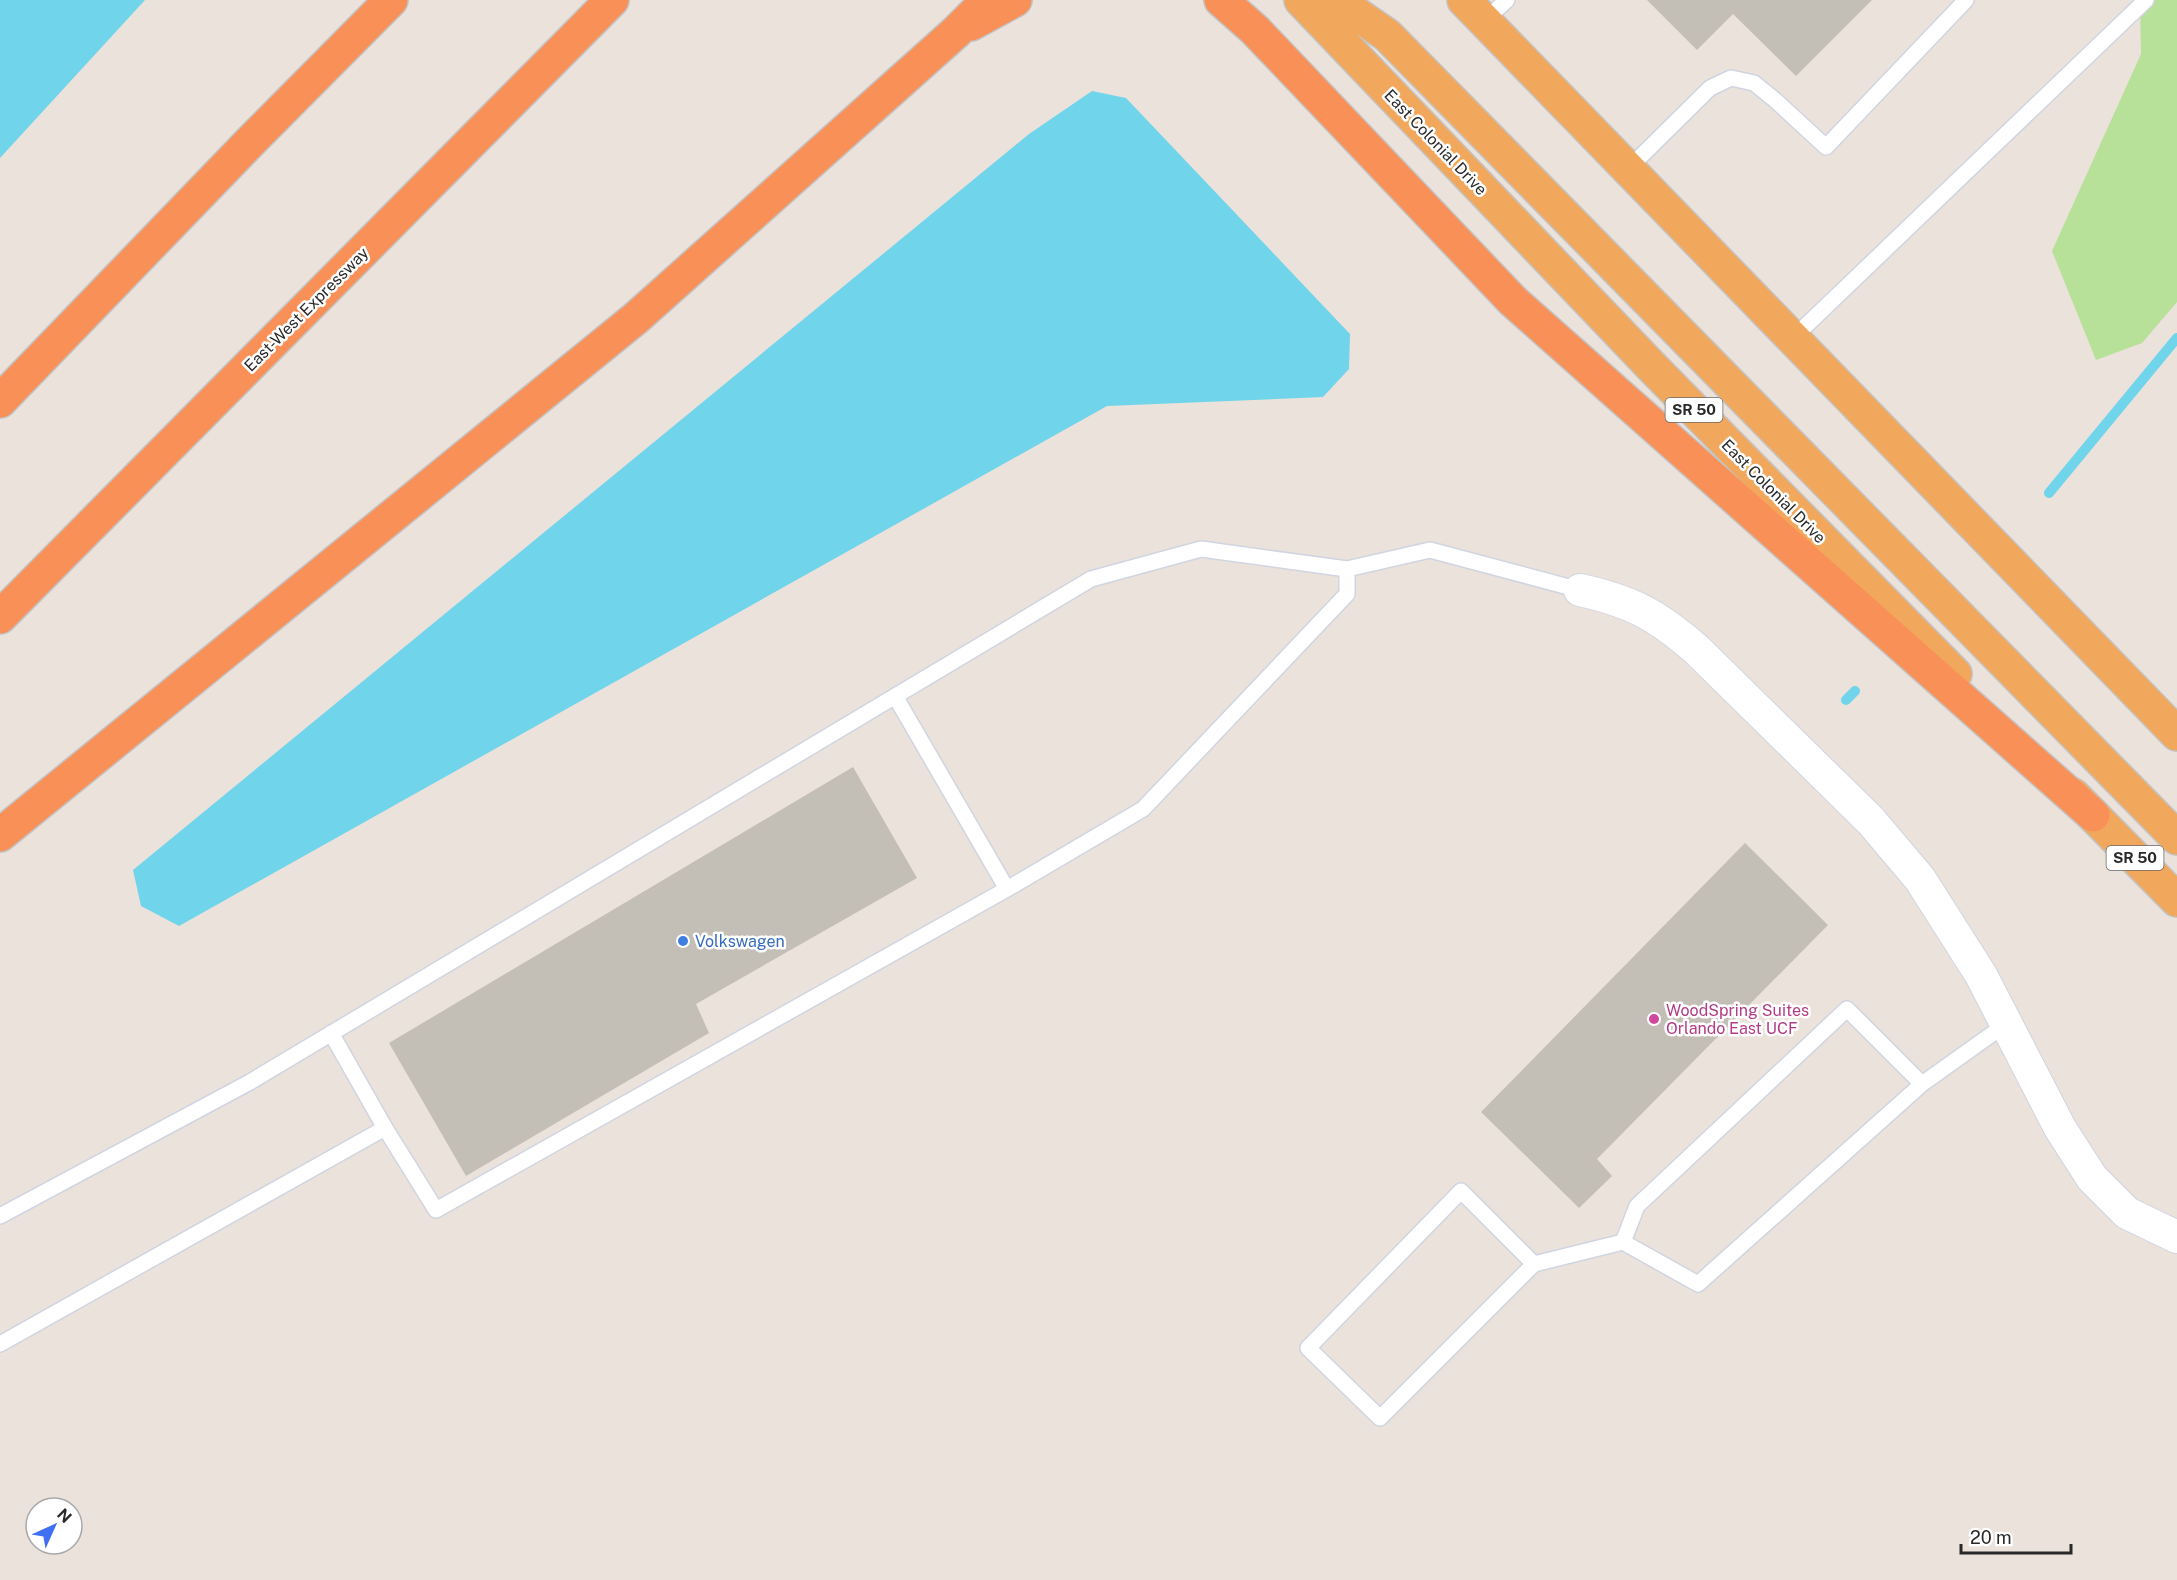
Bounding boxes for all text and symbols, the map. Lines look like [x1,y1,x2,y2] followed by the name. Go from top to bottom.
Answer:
[1380,86,1491,199] street label: East Colonial Drive
[240,243,373,375] street label: East-West Expressway
[1666,398,1722,422] road number: SR 50
[1718,435,1830,547] street label: East Colonial Drive
[2106,846,2164,870] road number: SR 50
[695,932,785,951] place label: Volkswagen
[676,934,690,948] marker: Volkswagen
[1666,1001,1809,1038] place label: WoodSpring Suites Orlando East UCF
[1647,1012,1661,1026] marker: WoodSpring Suites Orlando East UCF
[24,1496,84,1556] north arrow
[53,1505,75,1527] text: N
[1961,1517,2070,1555] scale bar
[1970,1527,2012,1548] text: 20 m

